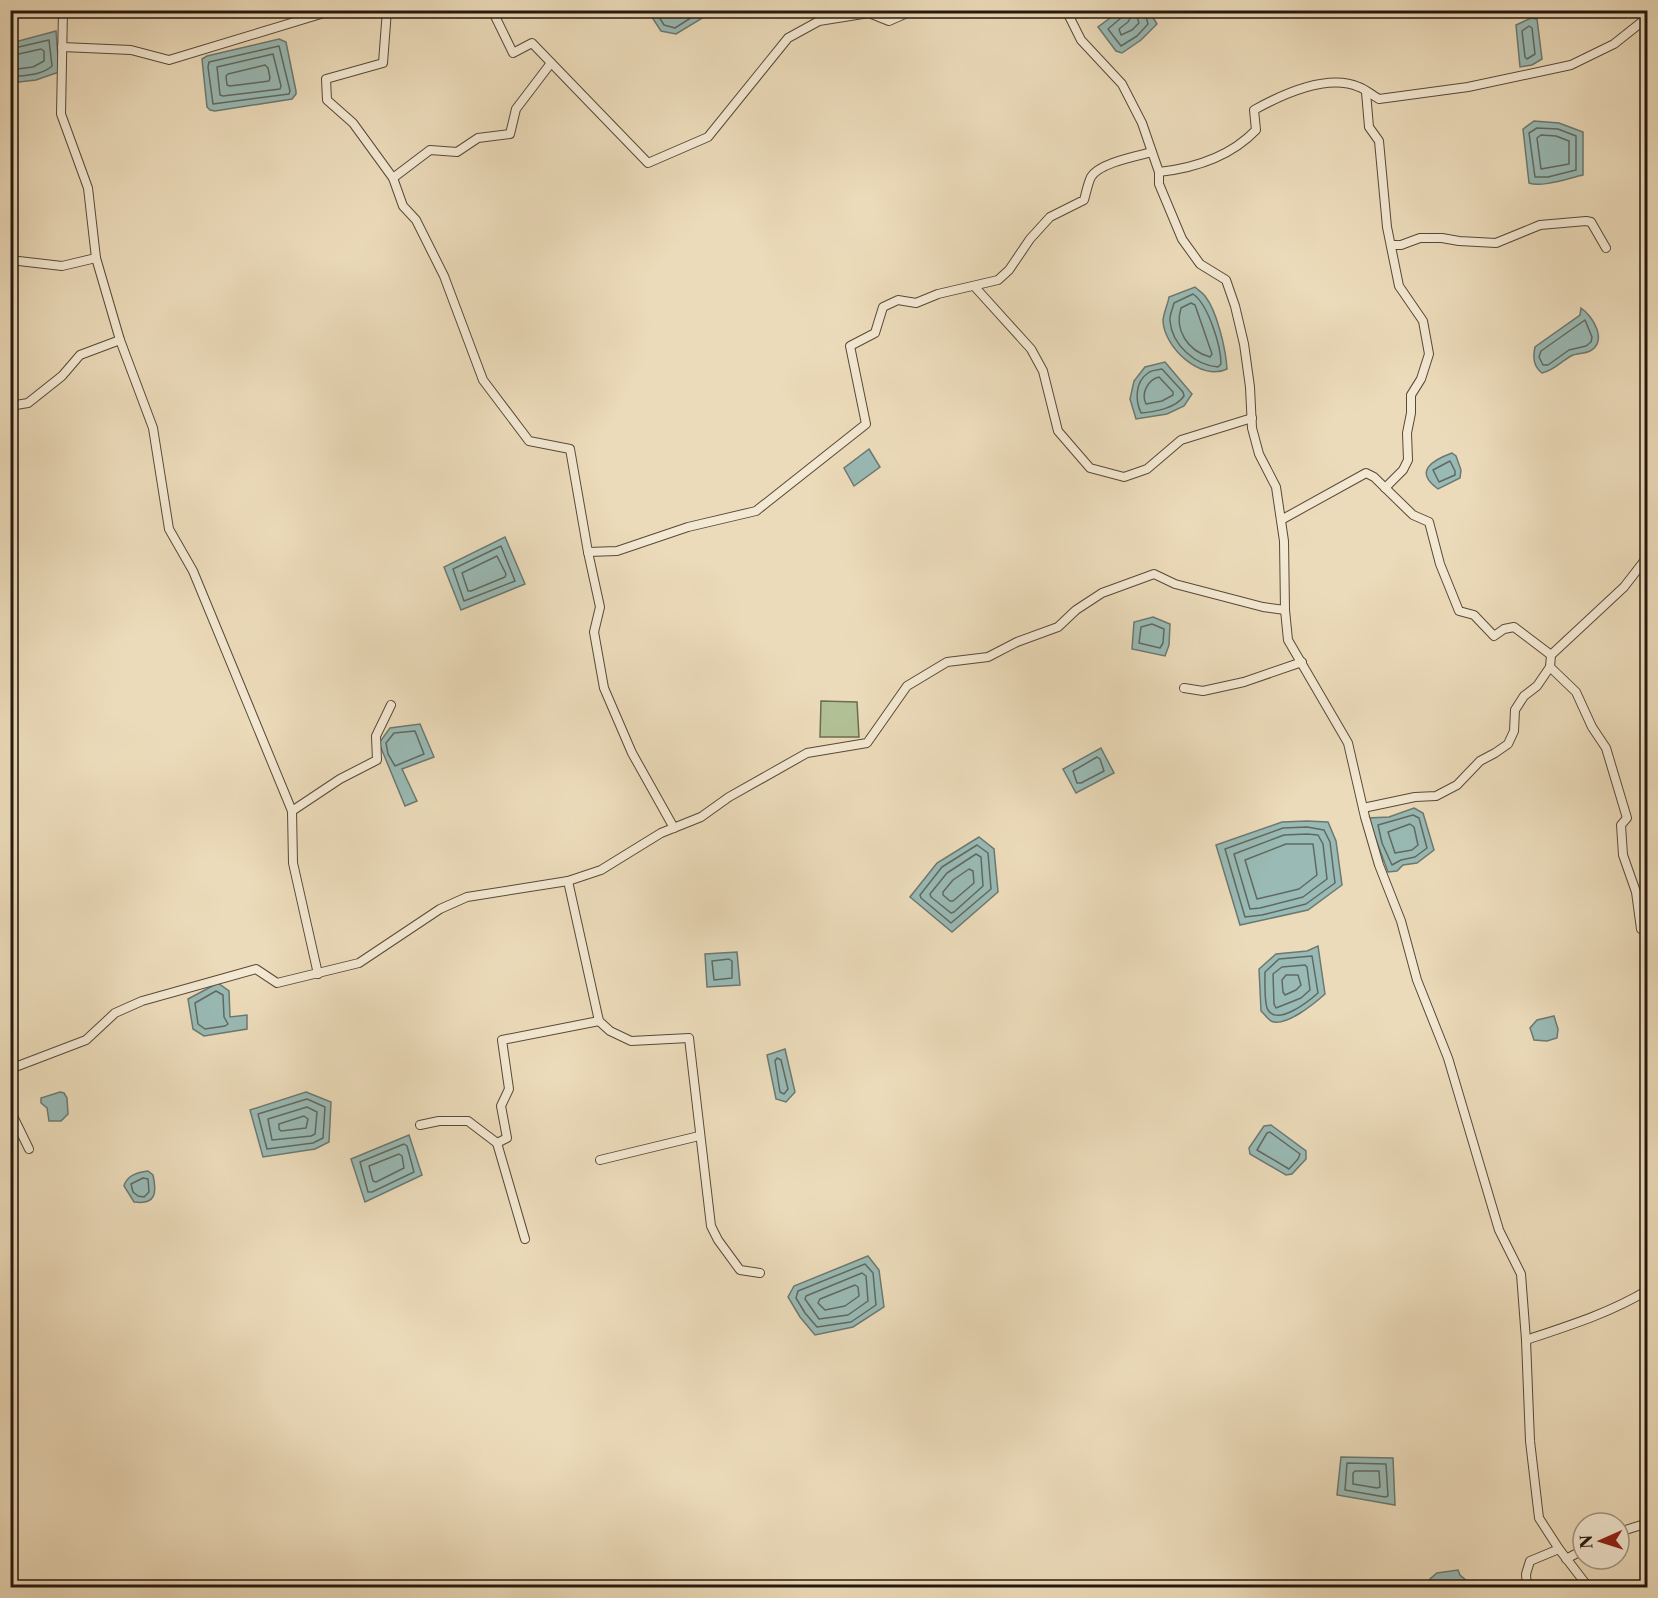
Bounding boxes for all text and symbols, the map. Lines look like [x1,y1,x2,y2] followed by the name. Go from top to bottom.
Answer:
[1571,1511,1631,1571] north arrow
[1576,1534,1596,1549] text: N

